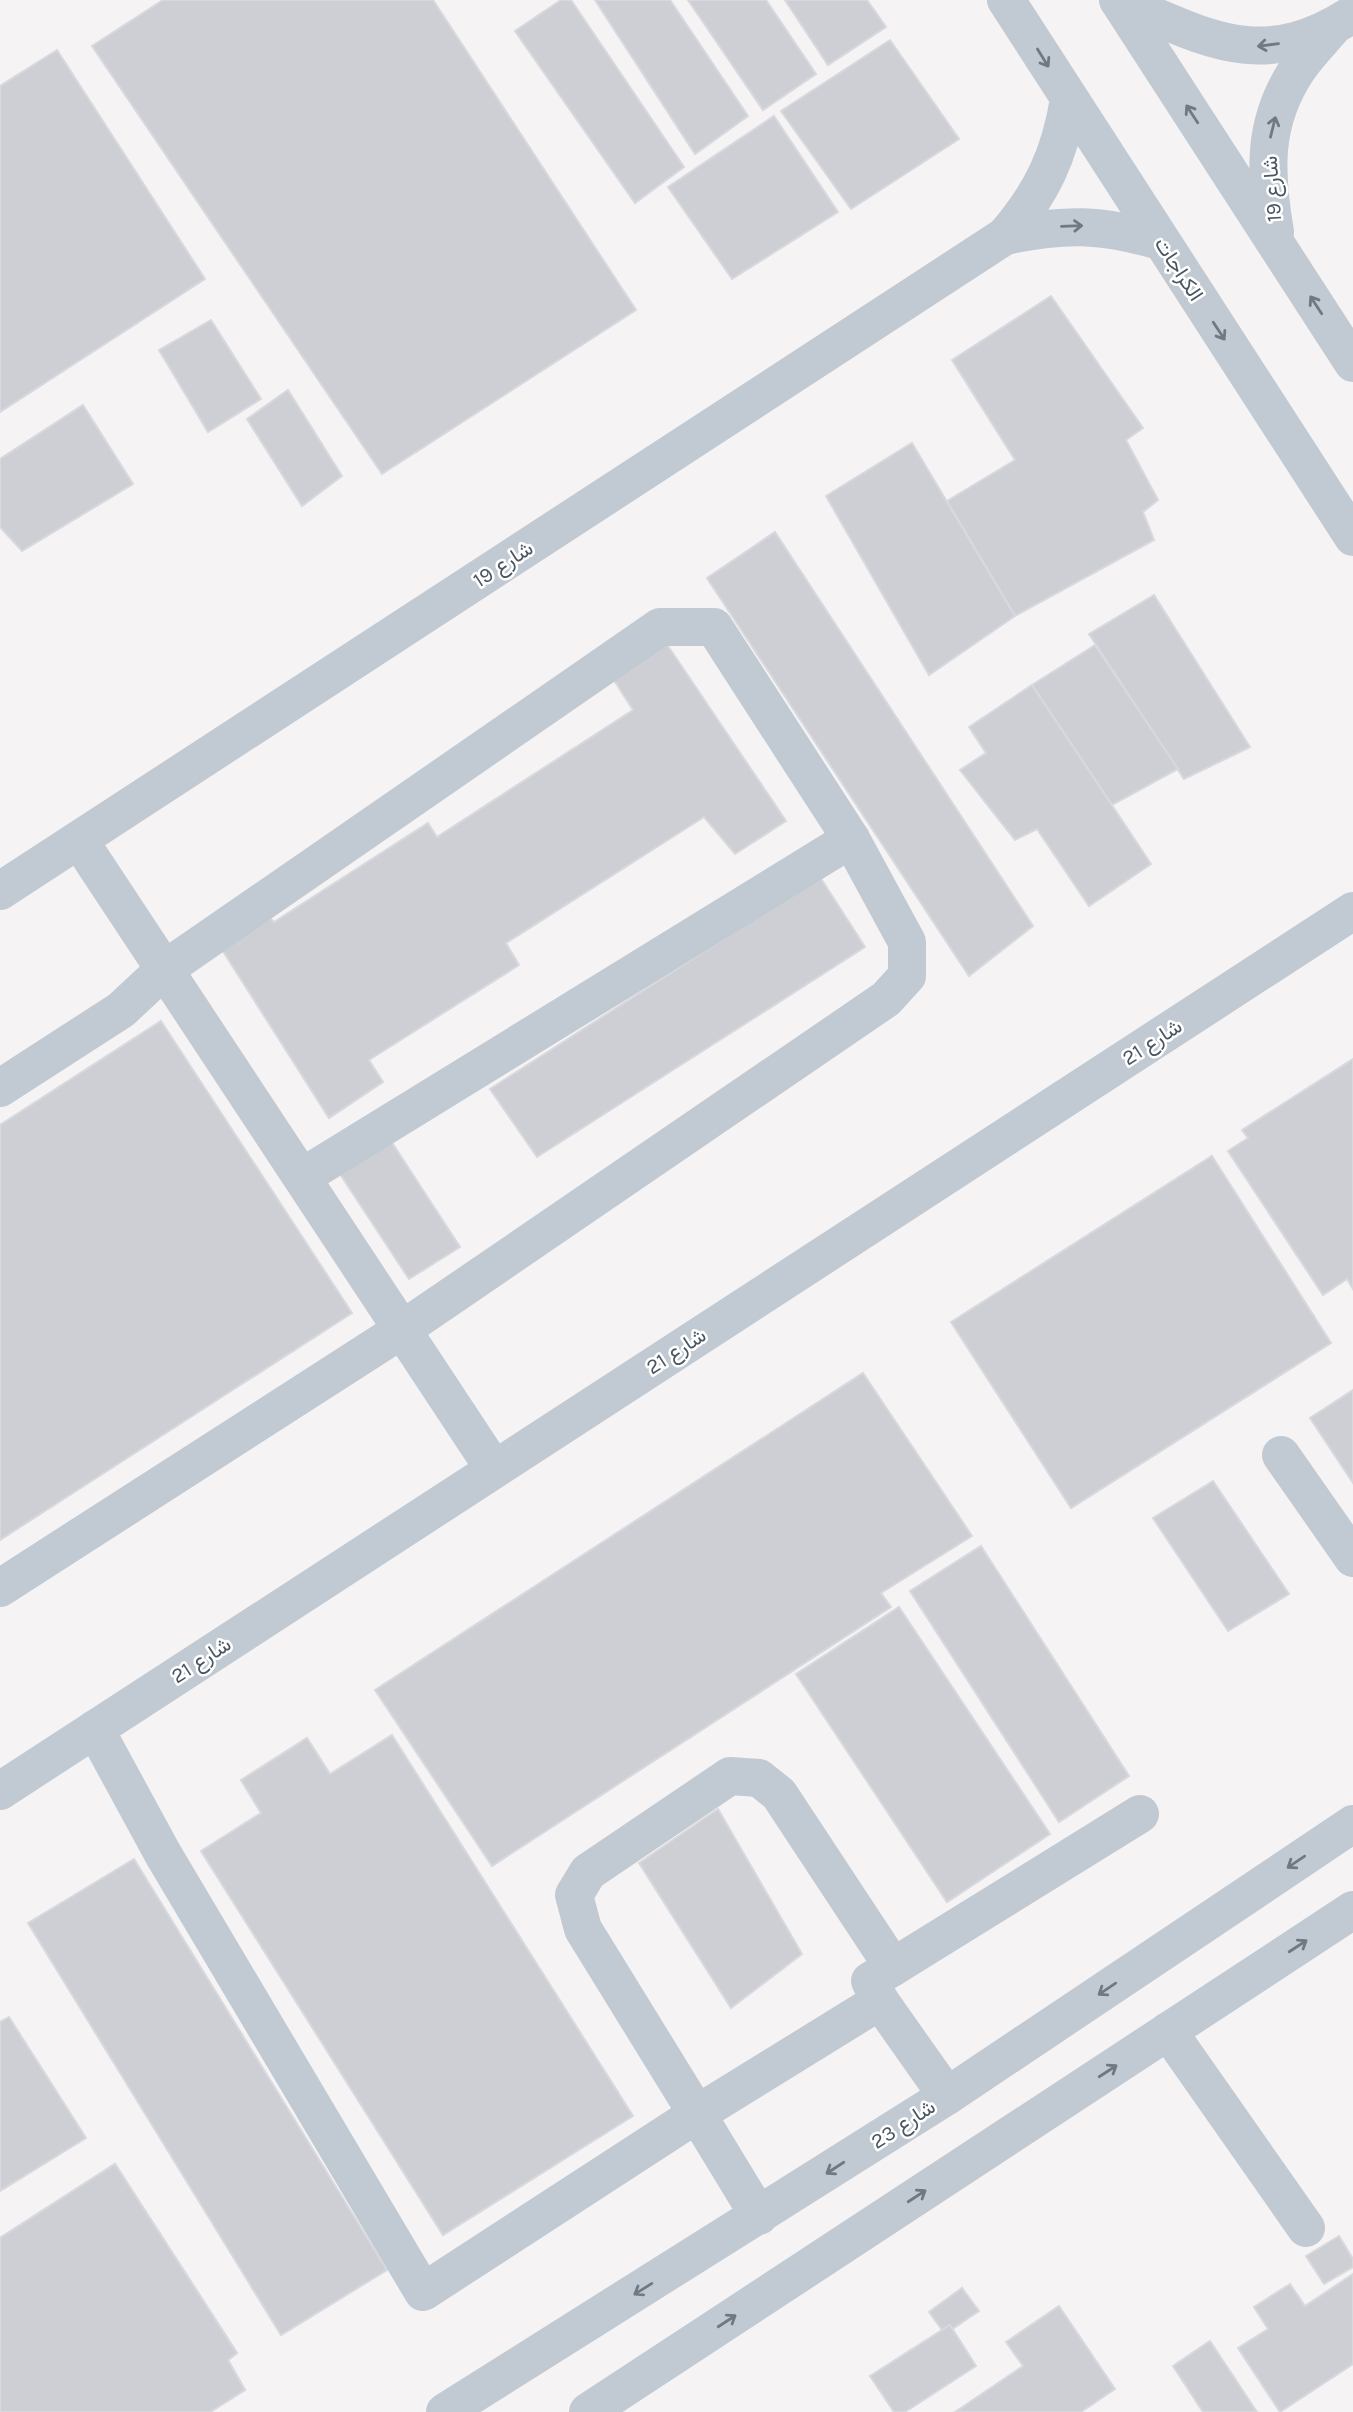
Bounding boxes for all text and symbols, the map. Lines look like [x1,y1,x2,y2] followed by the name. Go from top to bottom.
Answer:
[1257,39,1280,52] one-way arrow
[1036,47,1050,67] one-way arrow
[1185,105,1199,125] one-way arrow
[1267,117,1280,139] one-way arrow
[1258,155,1288,223] street label: شارع 19
[1060,220,1083,233] one-way arrow
[1149,233,1208,306] street label: الكراجات
[1309,296,1323,316] one-way arrow
[1212,321,1227,340] one-way arrow
[469,536,538,594] street label: شارع 19
[1118,1014,1187,1072] street label: شارع 21
[642,1323,711,1381] street label: شارع 21
[167,1632,236,1690] street label: شارع 21
[1287,1855,1306,1870] one-way arrow
[1288,1939,1307,1954] one-way arrow
[1098,1982,1117,1996] one-way arrow
[1097,2064,1117,2078] one-way arrow
[866,2094,941,2155] street label: شارع 23
[826,2160,845,2175] one-way arrow
[907,2189,927,2203] one-way arrow
[633,2282,653,2296] one-way arrow
[717,2314,736,2328] one-way arrow

